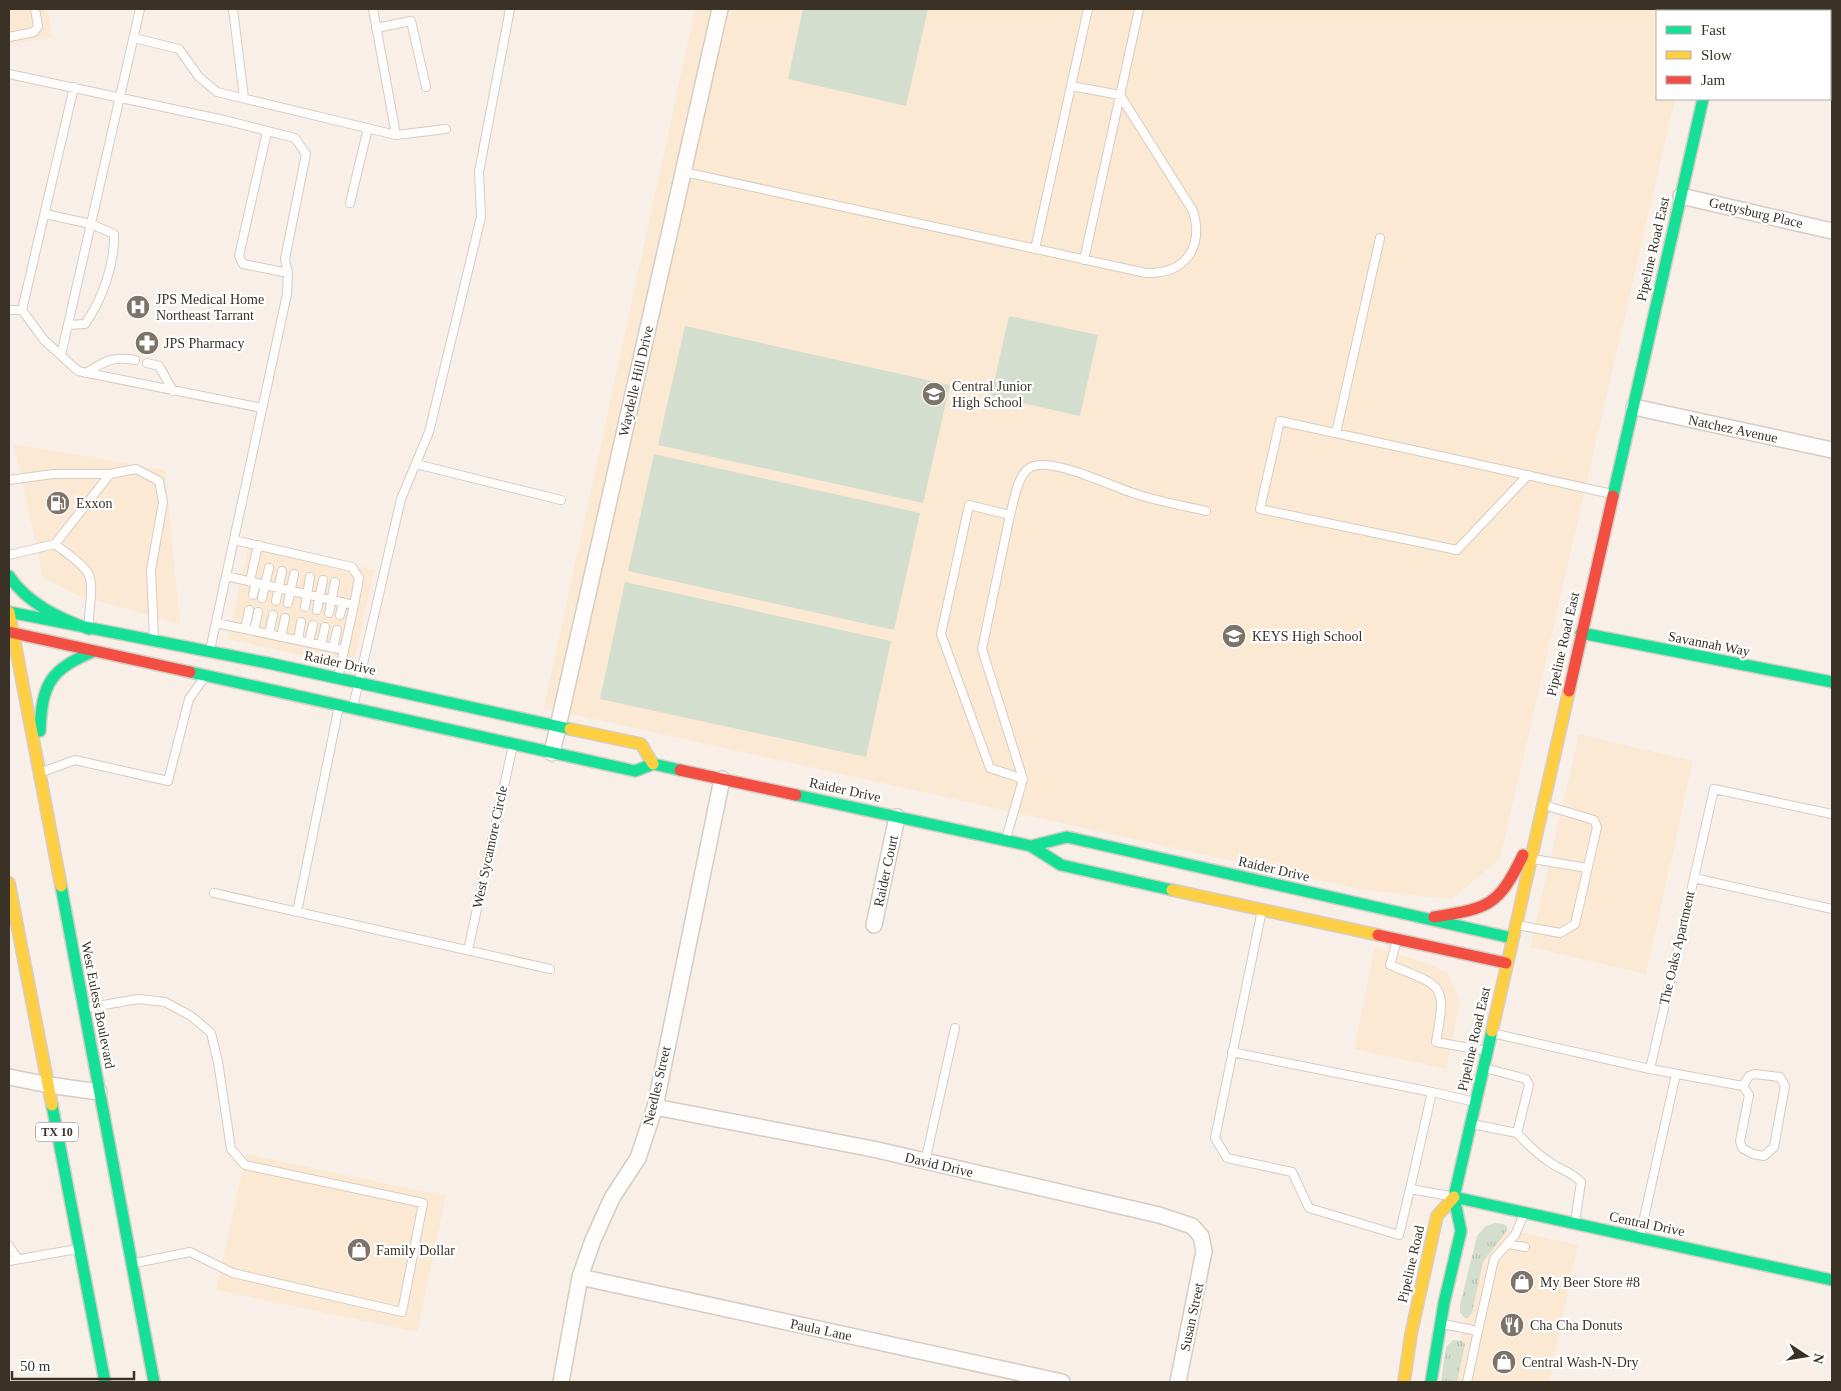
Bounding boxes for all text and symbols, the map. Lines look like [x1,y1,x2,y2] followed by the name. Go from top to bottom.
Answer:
[1656,10,1831,100] legend
[1701,22,1727,38] text: Fast
[1701,47,1732,63] text: Slow
[1701,72,1725,88] text: Jam
[1634,195,1672,303] street label: Pipeline Road East
[1708,195,1804,231] street label: Gettysburg Place
[156,292,264,323] place label: JPS Medical Home Northeast Tarrant
[125,294,151,320] hospital icon: JPS Medical Home Northeast Tarrant
[616,324,656,438] street label: Waydelle Hill Drive
[134,330,160,356] pharmacy icon: JPS Pharmacy
[164,336,245,351] place label: JPS Pharmacy
[952,379,1032,410] place label: Central Junior High School
[921,381,947,407] school or university icon: Central Junior High School
[1687,412,1779,446] street label: Natchez Avenue
[45,490,71,516] fuel station icon: Exxon
[76,496,113,511] place label: Exxon
[1544,590,1582,698] street label: Pipeline Road East
[1221,623,1247,649] school or university icon: KEYS High School
[1252,629,1363,644] place label: KEYS High School
[1667,629,1751,659] street label: Savannah Way
[303,648,377,678] street label: Raider Drive
[808,775,882,805] street label: Raider Drive
[470,784,510,910] street label: West Sycamore Circle
[871,834,901,908] street label: Raider Court
[1237,854,1311,884] street label: Raider Drive
[1657,889,1697,1007] street label: The Oaks Apartment
[78,940,118,1070] street label: West Euless Boulevard
[1455,985,1493,1093] street label: Pipeline Road East
[641,1045,673,1127] street label: Needles Street
[36,1122,78,1142] road number: TX 10
[903,1150,975,1180] street label: David Drive
[1608,1209,1686,1239] street label: Central Drive
[1395,1224,1427,1304] street label: Pipeline Road
[346,1237,372,1263] shop icon: Family Dollar
[376,1243,455,1258] place label: Family Dollar
[1509,1269,1535,1295] shop icon: My Beer Store #8
[1540,1275,1640,1290] place label: My Beer Store #8
[1177,1281,1207,1353] street label: Susan Street
[1499,1312,1525,1338] restaurant icon: Cha Cha Donuts
[789,1316,853,1344] street label: Paula Lane
[1530,1318,1623,1333] place label: Cha Cha Donuts
[1781,1331,1831,1381] north arrow
[12,1348,135,1380] scale bar
[1491,1349,1517,1375] shop icon: Central Wash-N-Dry
[1810,1352,1827,1365] text: N
[1522,1355,1638,1370] place label: Central Wash-N-Dry
[20,1358,51,1374] text: 50 m

